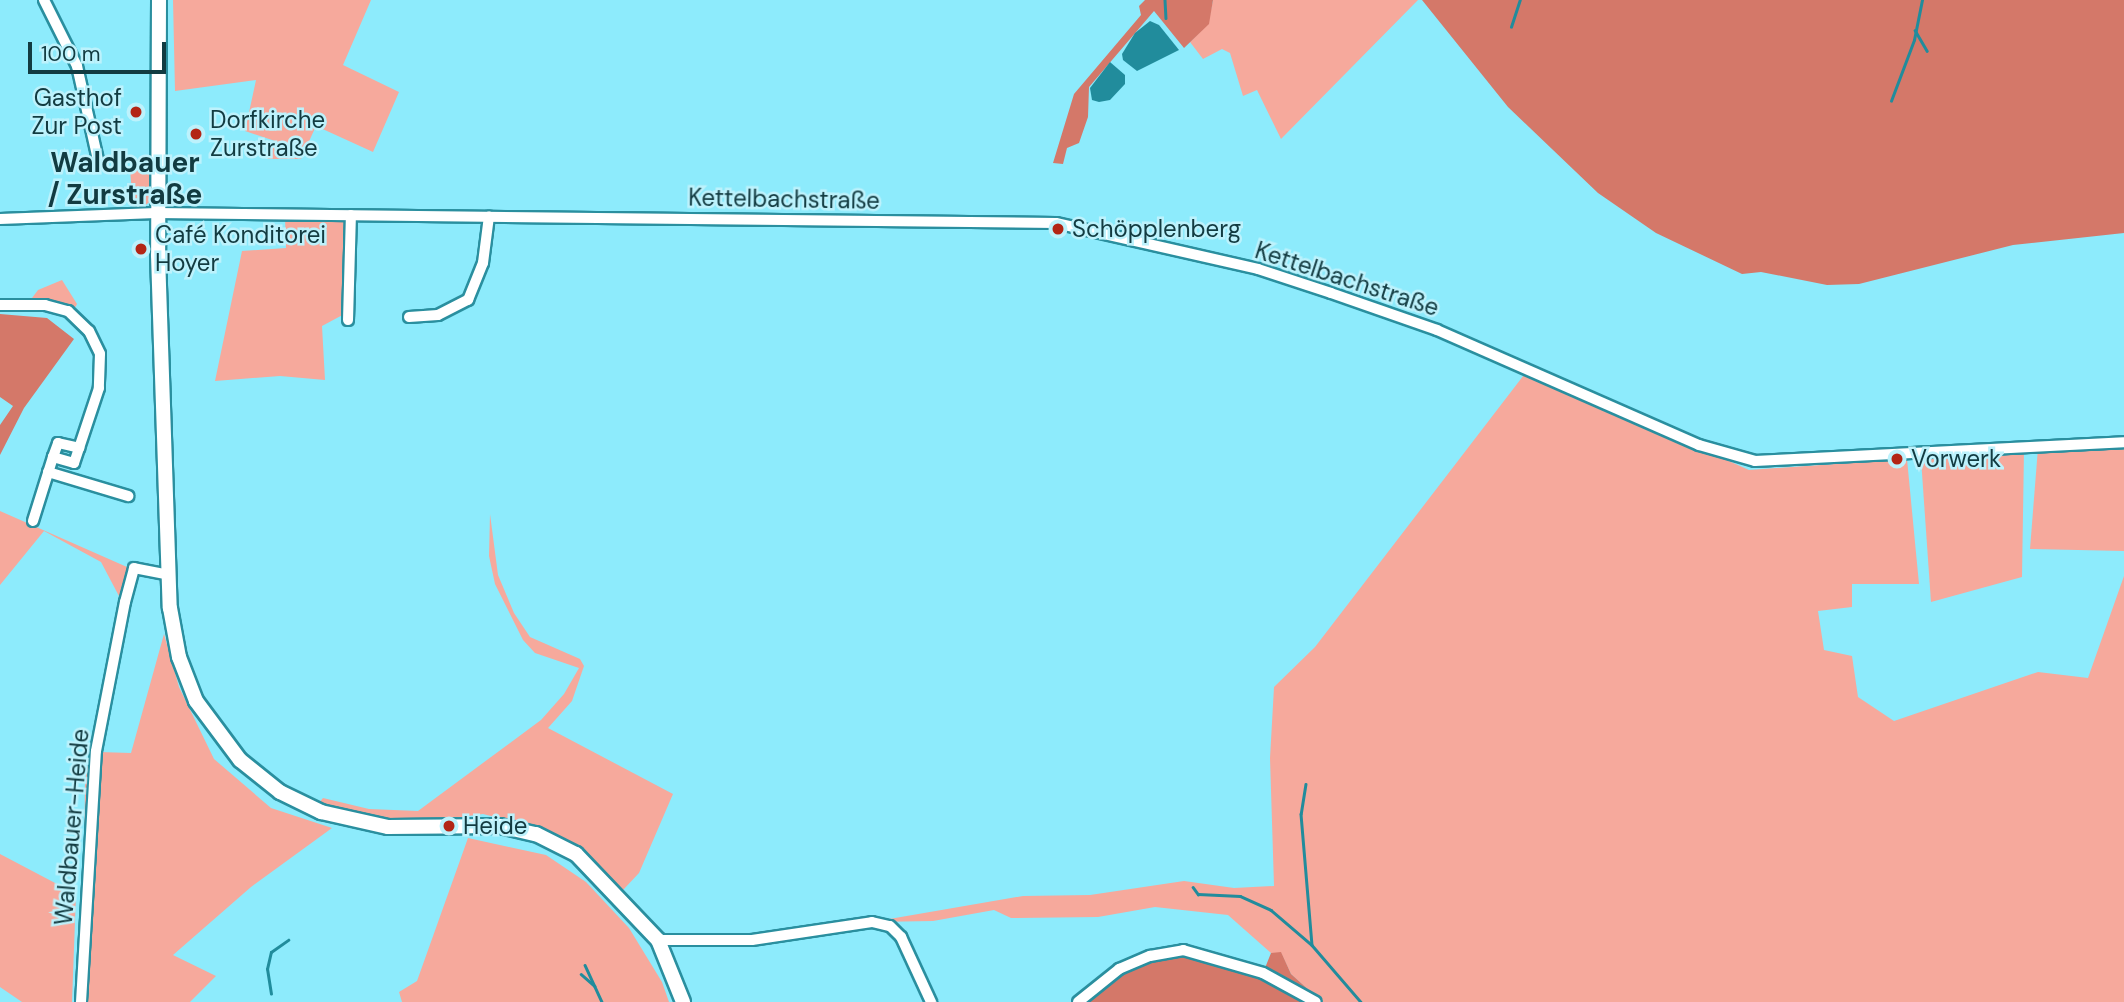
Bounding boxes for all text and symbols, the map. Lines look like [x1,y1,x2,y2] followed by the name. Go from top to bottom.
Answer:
[32,28,170,72] scale bar
[41,40,101,68] text: 100 m
[32,84,122,140] place label: Gasthof Zur Post
[128,104,144,120] marker: Gasthof Zur Post
[210,106,325,162] place label: Dorfkirche Zurstraße
[188,126,204,142] marker: Dorfkirche Zurstraße
[48,146,202,212] district label: Waldbauer / Zurstraße
[688,183,880,215] street label: Kettelbachstraße
[1072,215,1241,243] place label: Schöpplenberg
[155,221,326,277] place label: Café Konditorei Hoyer
[1050,221,1066,237] marker: Schöpplenberg
[1251,236,1443,322] street label: Kettelbachstraße
[133,241,149,257] marker: Café Konditorei Hoyer
[1911,445,2001,473] place label: Vorwerk
[1889,451,1905,467] marker: Vorwerk
[49,727,95,927] street label: Waldbauer-Heide
[463,812,527,840] place label: Heide
[441,818,457,834] marker: Heide

